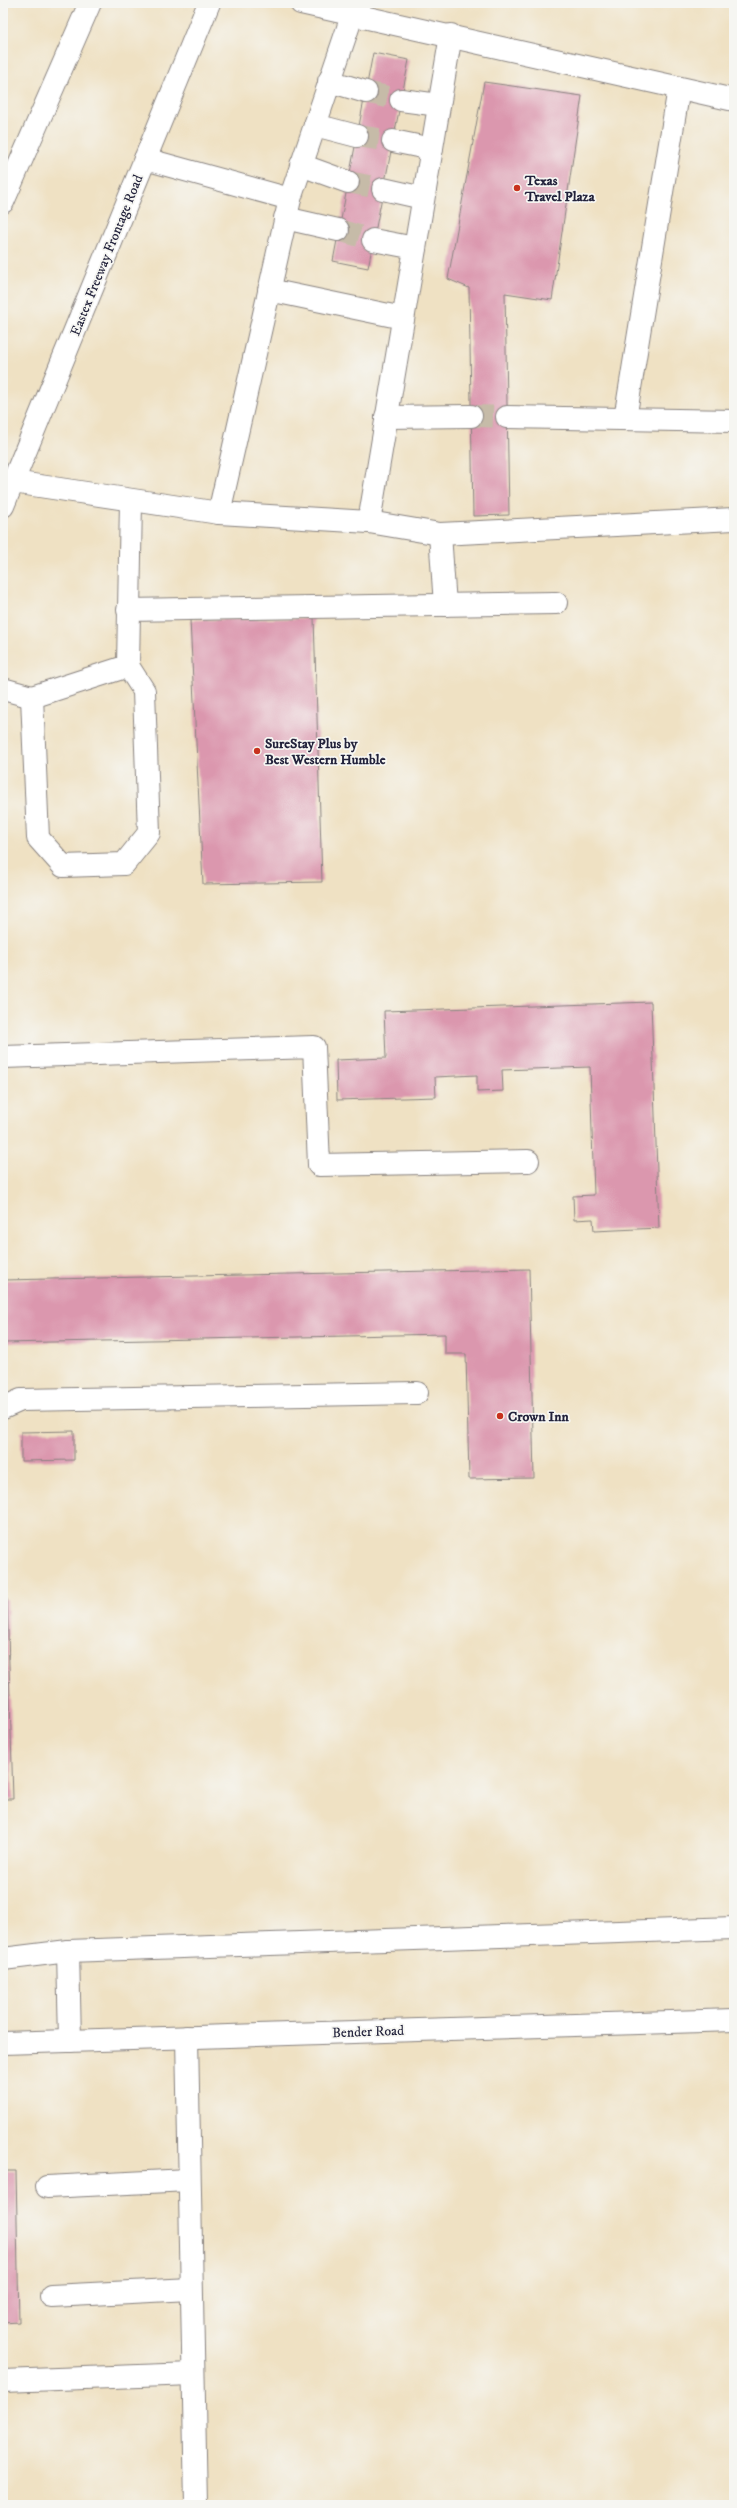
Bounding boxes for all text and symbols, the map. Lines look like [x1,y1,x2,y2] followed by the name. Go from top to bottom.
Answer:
[66,172,147,338] street label: Eastex Freeway Frontage Road
[524,172,596,206] place label: Texas Travel Plaza
[512,183,522,193] marker: Texas Travel Plaza
[265,735,386,769] place label: SureStay Plus by Best Western Humble
[252,746,262,756] marker: SureStay Plus by Best Western Humble
[508,1408,570,1426] place label: Crown Inn
[495,1411,505,1421] marker: Crown Inn
[332,2022,404,2042] street label: Bender Road

